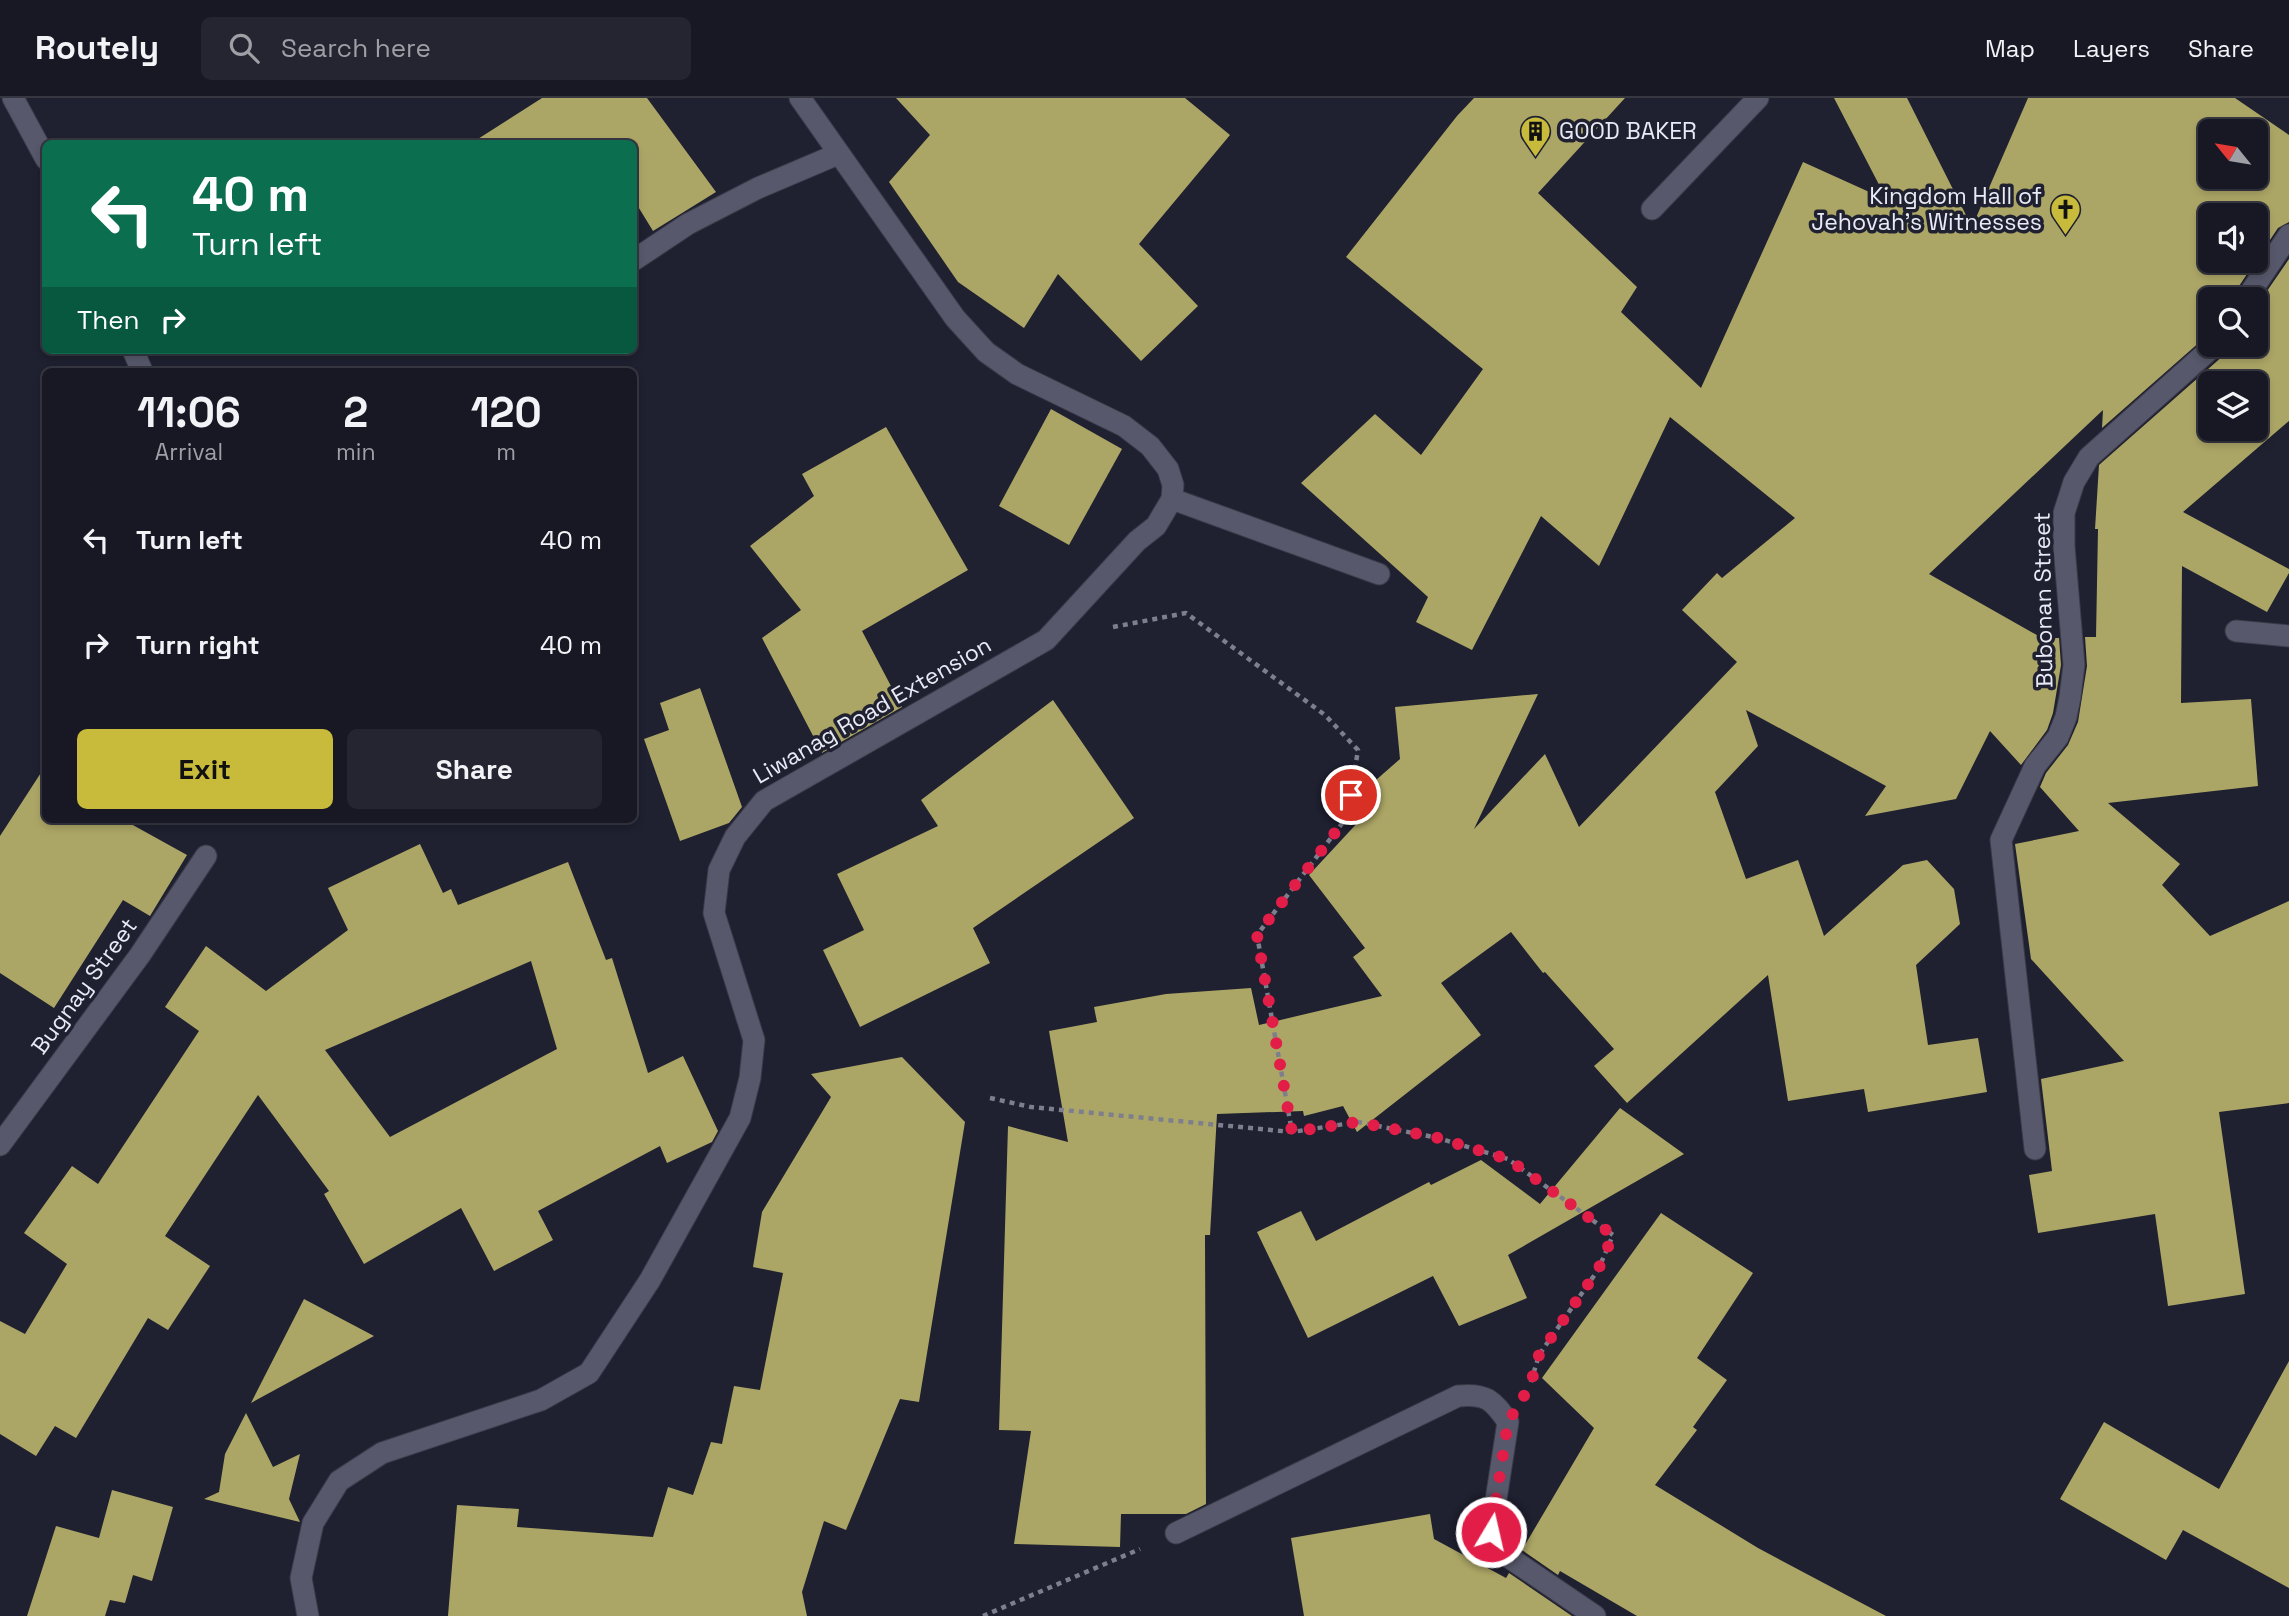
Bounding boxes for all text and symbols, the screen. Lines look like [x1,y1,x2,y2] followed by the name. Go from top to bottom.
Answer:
[201,17,691,80] search box
[35,27,159,69] text: Routely
[225,29,263,67] icon: search
[281,31,431,65] text: Search here
[1985,33,2035,64] text: Map
[2073,33,2150,64] text: Layers
[2188,33,2254,64] text: Share
[1519,114,1553,158] building icon: GOOD BAKER
[1559,116,1697,146] place label: GOOD BAKER
[2198,119,2268,189] north arrow
[2198,119,2268,441] map controls
[192,163,309,225] text: 40 m
[77,168,168,259] icon: left
[1811,181,2042,237] place label: Kingdom Hall of Jehovah's Witnesses
[2048,192,2082,236] church icon: Kingdom Hall of Jehovah's Witnesses
[2198,203,2268,273] button: sound
[192,224,322,264] text: Turn left
[2198,287,2268,357] button: search
[154,301,192,339] icon: right
[77,303,140,337] text: Then
[2198,371,2268,441] button: layers
[137,386,241,439] text: 11:06
[343,386,368,439] text: 2
[471,386,542,439] text: 120
[155,437,223,467] text: Arrival
[336,437,375,467] text: min
[496,437,516,467] text: m
[2026,512,2060,688] street label: Bubonan Street
[77,521,115,559] icon: left
[136,523,243,557] text: Turn left
[540,523,602,557] text: 40 m
[77,626,115,664] icon: right
[136,628,260,662] text: Turn right
[540,628,602,662] text: 40 m
[747,629,997,791] street label: Liwanag Road Extension
[77,729,333,809] button: Exit
[347,729,602,809] button: Share
[1321,765,1381,825] pin
[1332,776,1370,814] icon: arrive
[24,912,144,1060] street label: Bugnay Street
[1454,1495,1528,1569] position arrow

